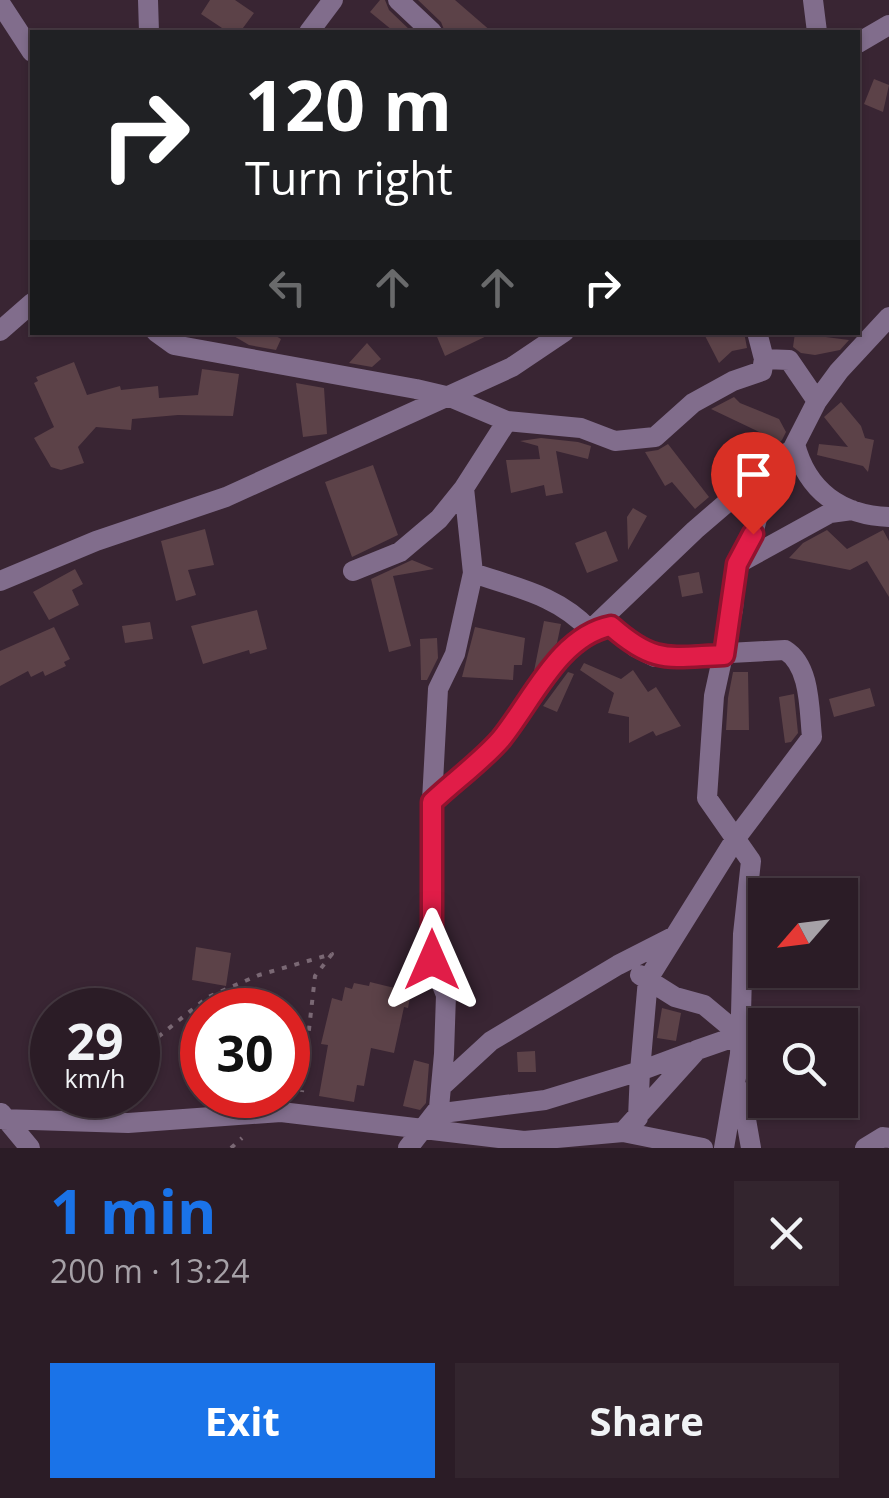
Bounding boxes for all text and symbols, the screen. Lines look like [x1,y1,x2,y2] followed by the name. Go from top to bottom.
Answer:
[245,56,452,152] text: 120 m
[80,70,210,200] icon: right
[245,147,453,208] text: Turn right
[260,260,315,315] icon: left
[365,260,420,315] icon: ahead
[470,260,525,315] icon: ahead
[575,260,630,315] icon: right
[711,432,796,535] pin
[726,447,781,502] icon: arrive
[748,878,858,988] north arrow
[748,878,858,1118] map controls
[380,908,484,1012] position arrow
[180,988,310,1118] speed limit sign: 30
[66,1007,124,1075] text: 29
[748,1008,858,1118] button: search
[65,1061,125,1095] text: km/h
[50,1170,217,1252] text: 1 min
[734,1181,839,1286] button: close
[50,1249,249,1292] text: 200 m · 13:24
[50,1363,435,1478] button: Exit
[455,1363,839,1478] button: Share

